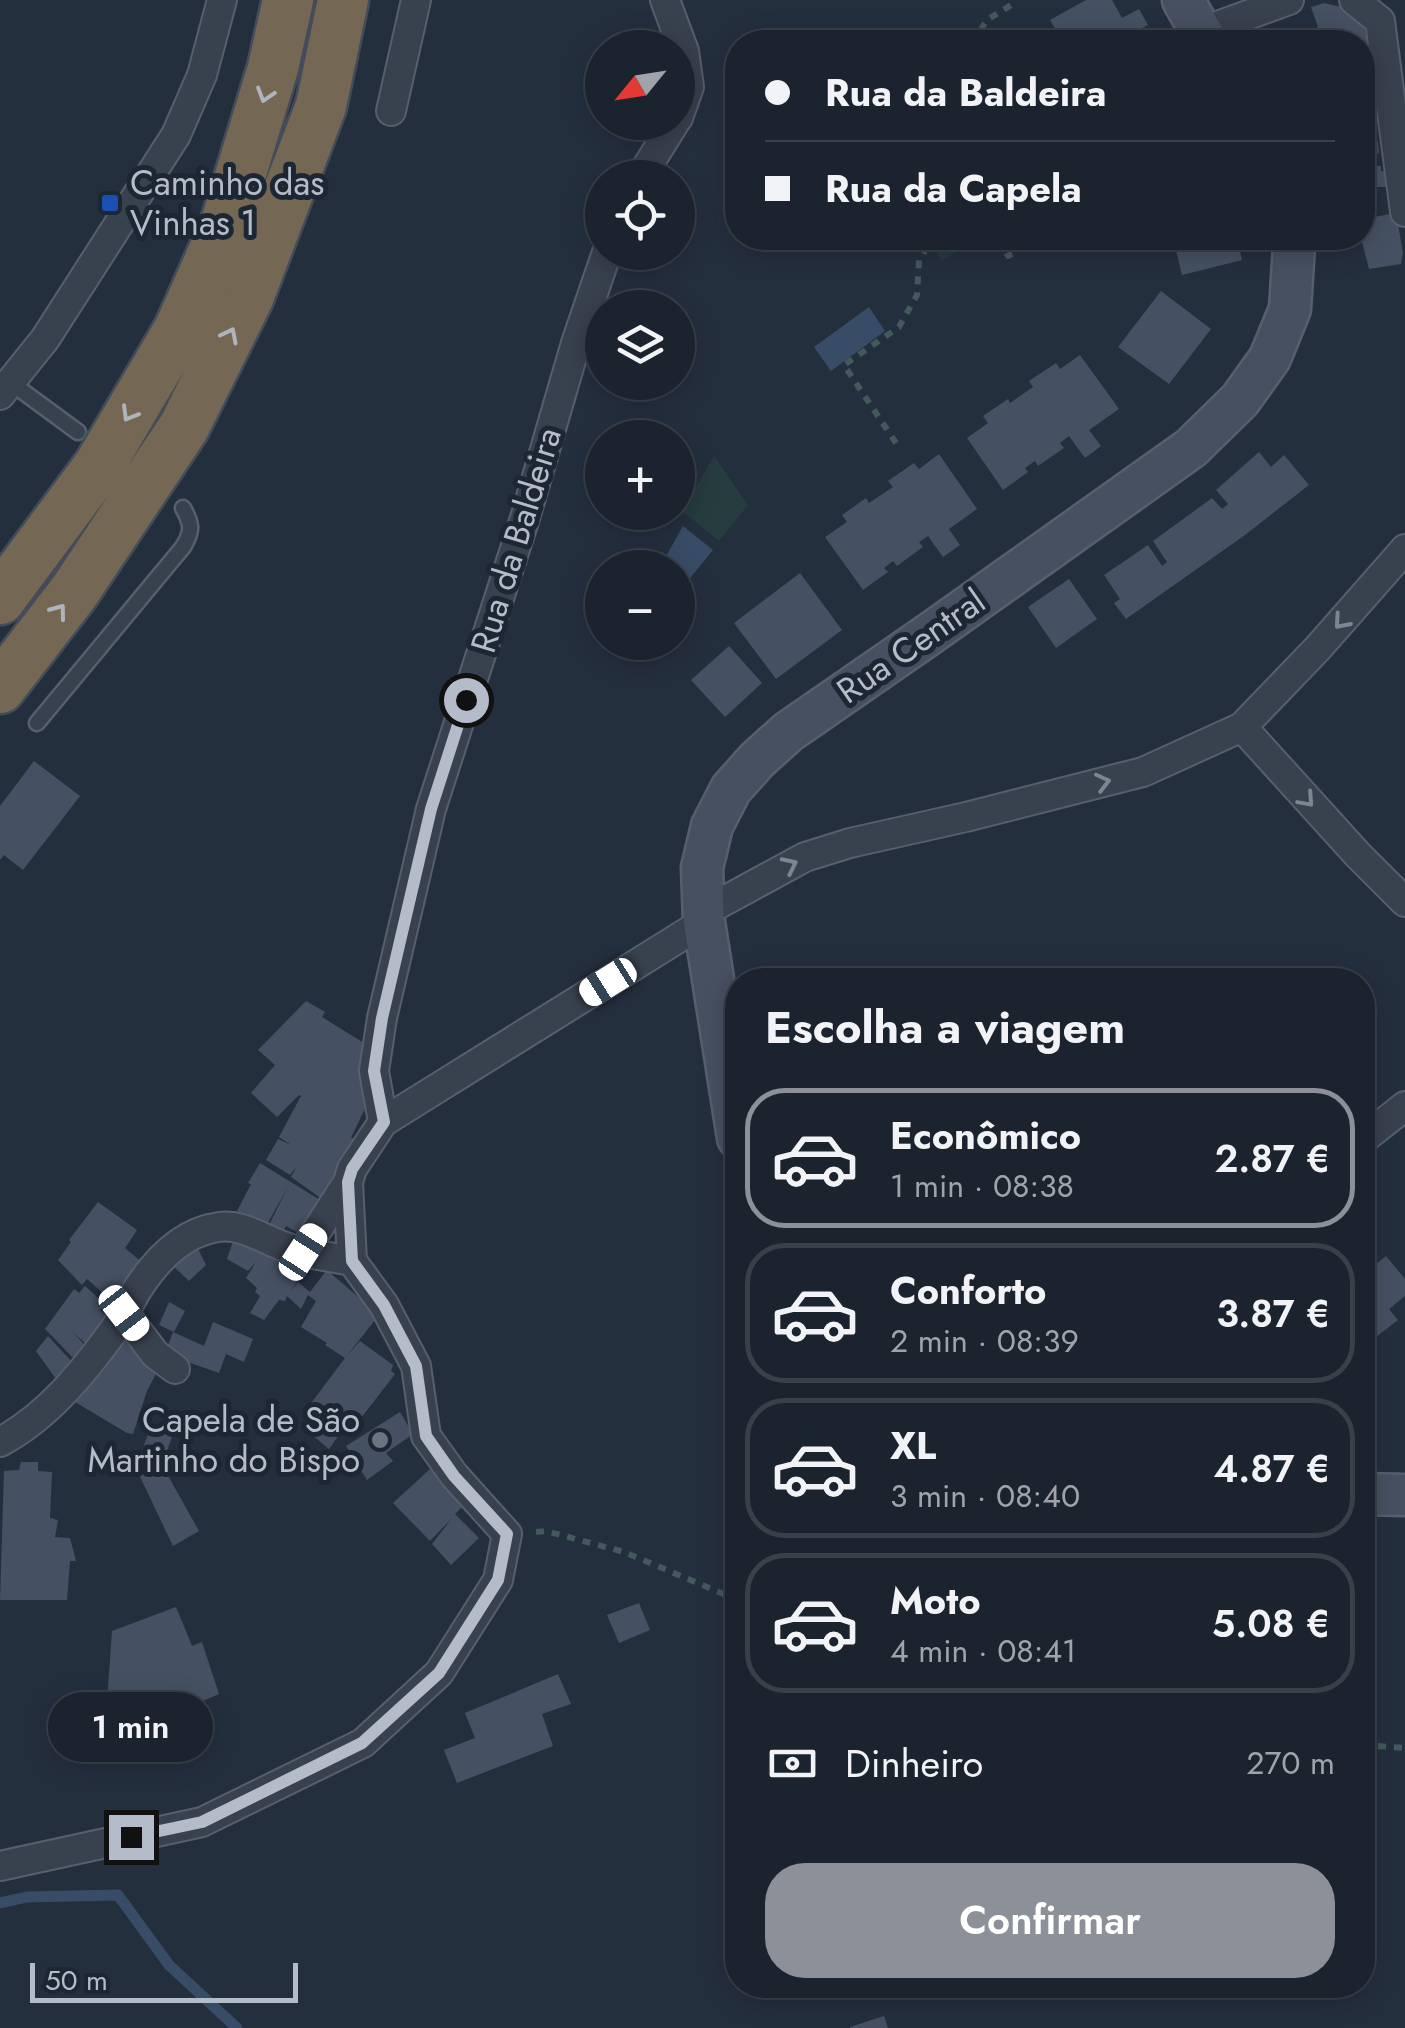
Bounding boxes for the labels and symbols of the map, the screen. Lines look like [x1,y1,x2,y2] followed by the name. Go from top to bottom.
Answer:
[585,30,695,140] north arrow
[256,85,277,102] one-way arrow
[130,158,324,248] place label: Caminho das Vinhas 1
[99,192,121,214] marker: Caminho das Vinhas 1
[218,327,238,345] one-way arrow
[122,403,141,421] one-way arrow
[458,421,574,659] street label: Rua da Baldeira
[827,576,995,716] street label: Rua Central
[48,604,65,622] one-way arrow
[1334,610,1352,629] one-way arrow
[444,678,489,723] route start
[1094,773,1111,794] one-way arrow
[1296,788,1314,807] one-way arrow
[779,857,797,877] one-way arrow
[575,953,641,1011] car
[274,1219,332,1285] car
[94,1280,154,1346] car
[88,1395,360,1485] place label: Capela de São Martinho do Bispo
[369,1429,391,1451] marker: Capela de São Martinho do Bispo
[48,1692,214,1762] callout: 1 min
[109,1815,154,1860] route end
[30,1958,298,2002] scale bar

